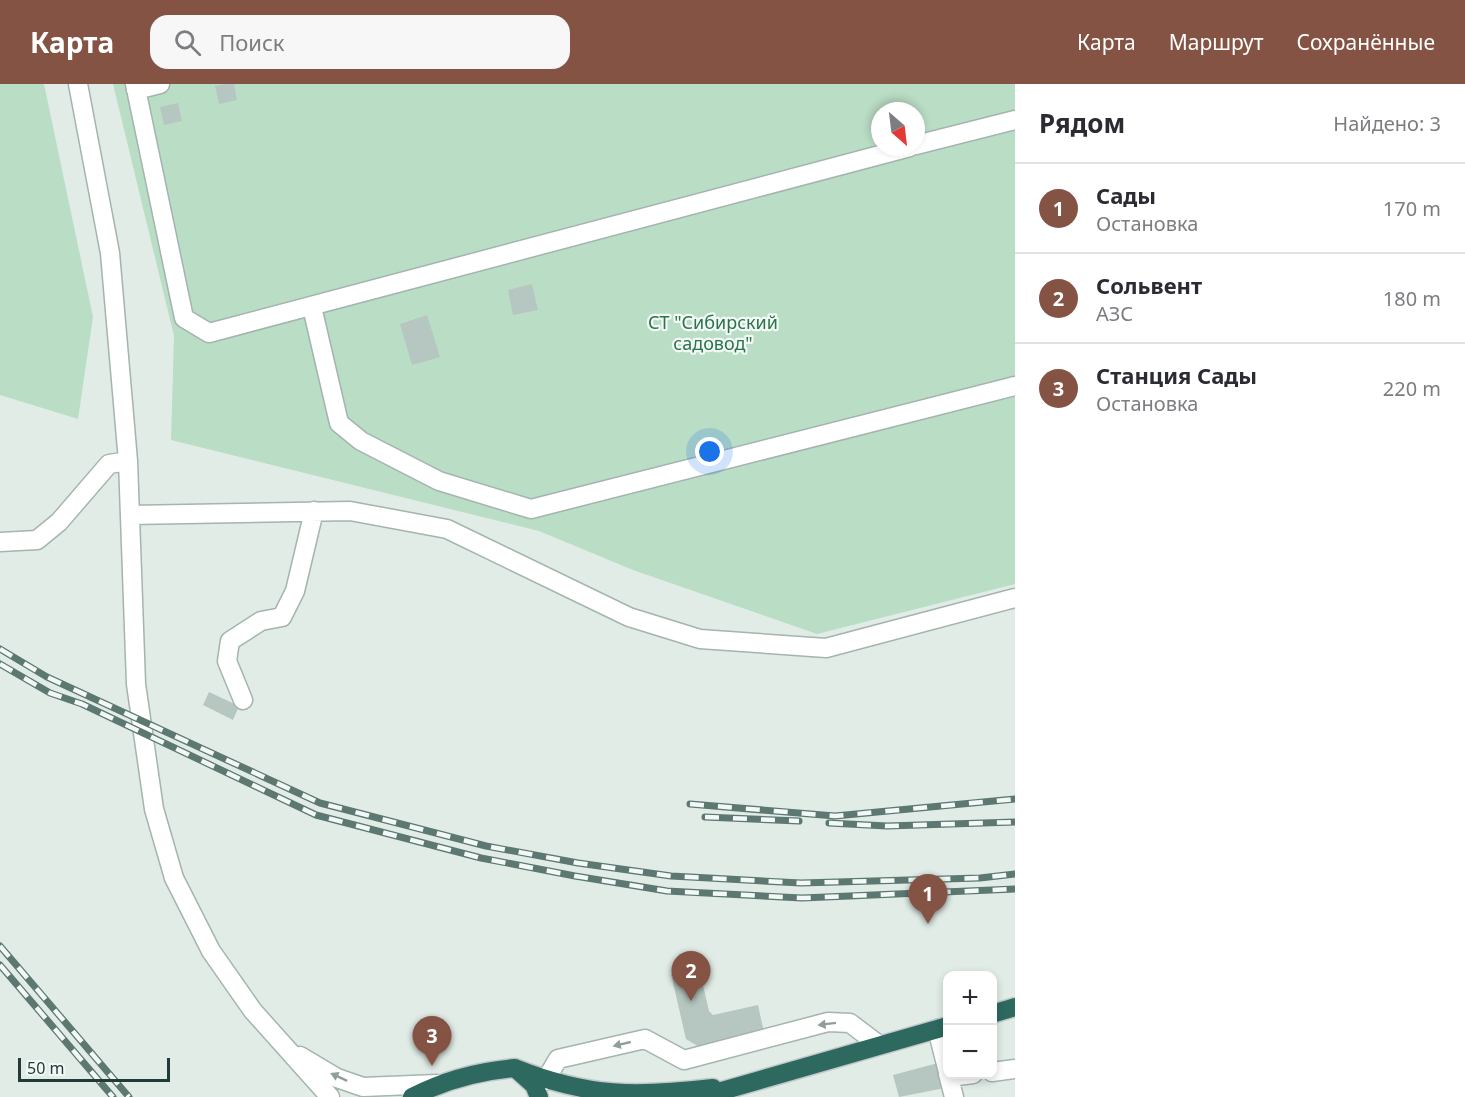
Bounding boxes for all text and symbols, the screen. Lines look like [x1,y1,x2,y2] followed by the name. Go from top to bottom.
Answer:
[150,15,570,69] search box
[30,23,114,61] text: Карта
[171,26,204,59] icon: search
[219,27,285,57] text: Поиск
[1077,28,1136,56] text: Карта
[1169,28,1264,56] text: Маршрут
[1297,28,1435,56] text: Сохранённые
[871,102,925,156] north arrow
[1039,105,1125,141] text: Рядом
[1333,110,1441,137] text: Найдено: 3
[1096,180,1156,210] text: Сады
[1053,195,1064,222] text: 1
[1383,195,1441,222] text: 170 m
[1096,210,1198,237] text: Остановка
[1096,270,1202,300] text: Сольвент
[1053,285,1064,312] text: 2
[1383,285,1441,312] text: 180 m
[1096,300,1133,327] text: АЗС
[648,310,778,355] park label: СТ "Сибирский садовод"
[1096,360,1257,390] text: Станция Сады
[1053,375,1064,402] text: 3
[1383,375,1441,402] text: 220 m
[1096,390,1198,417] text: Остановка
[695,437,724,466] your location
[908,874,948,924] pin: 1
[672,952,710,1001] pin: 2
[943,971,997,1079] map controls
[943,971,997,1025] button: +
[412,1016,452,1066] pin: 3
[818,1019,837,1029] one-way arrow
[943,1025,997,1079] button: −
[613,1039,632,1049] one-way arrow
[18,1055,170,1082] scale bar
[27,1057,64,1079] text: 50 m
[331,1073,348,1082] one-way arrow

